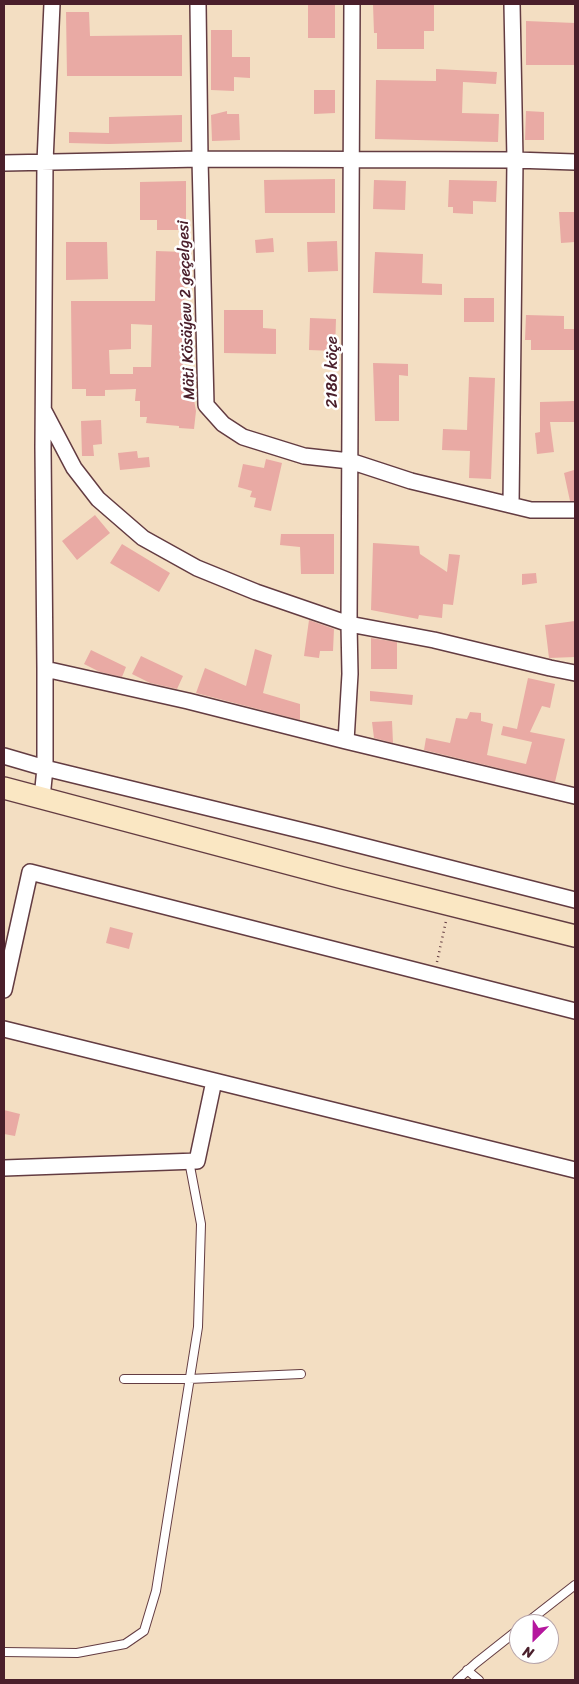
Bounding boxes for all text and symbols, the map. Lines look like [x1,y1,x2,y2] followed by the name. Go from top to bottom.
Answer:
[174,220,200,400] street label: Mäti Kösäýew 2 geçelgesi
[323,336,343,408] street label: 2186 köçe
[509,1614,559,1664] north arrow
[519,1639,538,1666] text: N

